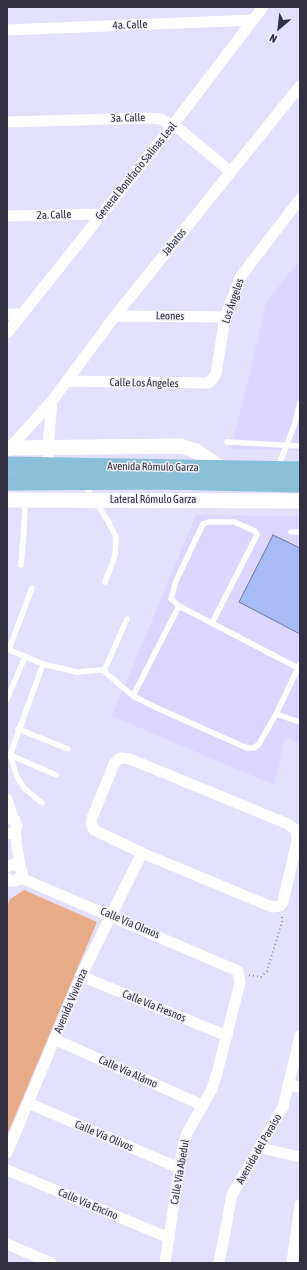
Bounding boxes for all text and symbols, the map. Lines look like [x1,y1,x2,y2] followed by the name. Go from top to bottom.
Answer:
[259,8,299,48] north arrow
[113,18,147,32] street label: 4a. Calle
[268,32,279,45] text: N
[111,111,145,125] street label: 3a. Calle
[93,120,179,222] street label: General Bonifacio Salinas Leal
[37,208,71,222] street label: 2a. Calle
[159,226,189,258] street label: Jabatos
[219,277,247,325] street label: Los Ángeles
[156,309,184,323] street label: Leones
[109,376,179,390] street label: Calle Los Ángeles
[107,460,199,474] street label: Avenida Rómulo Garza
[110,493,196,507] street label: Lateral Rómulo Garza
[98,905,162,941] street label: Calle Vía Olmos
[51,967,91,1035] street label: Avenida Vivienza
[120,987,188,1025] street label: Calle Vía Fresnos
[96,1053,160,1091] street label: Calle Vía Alámo
[233,1111,285,1187] street label: Avenida del Paraíso
[73,1118,135,1154] street label: Calle Vía Olivos
[168,1138,192,1206] street label: Calle Vía Abedul
[56,1185,120,1223] street label: Calle Vía Encino

